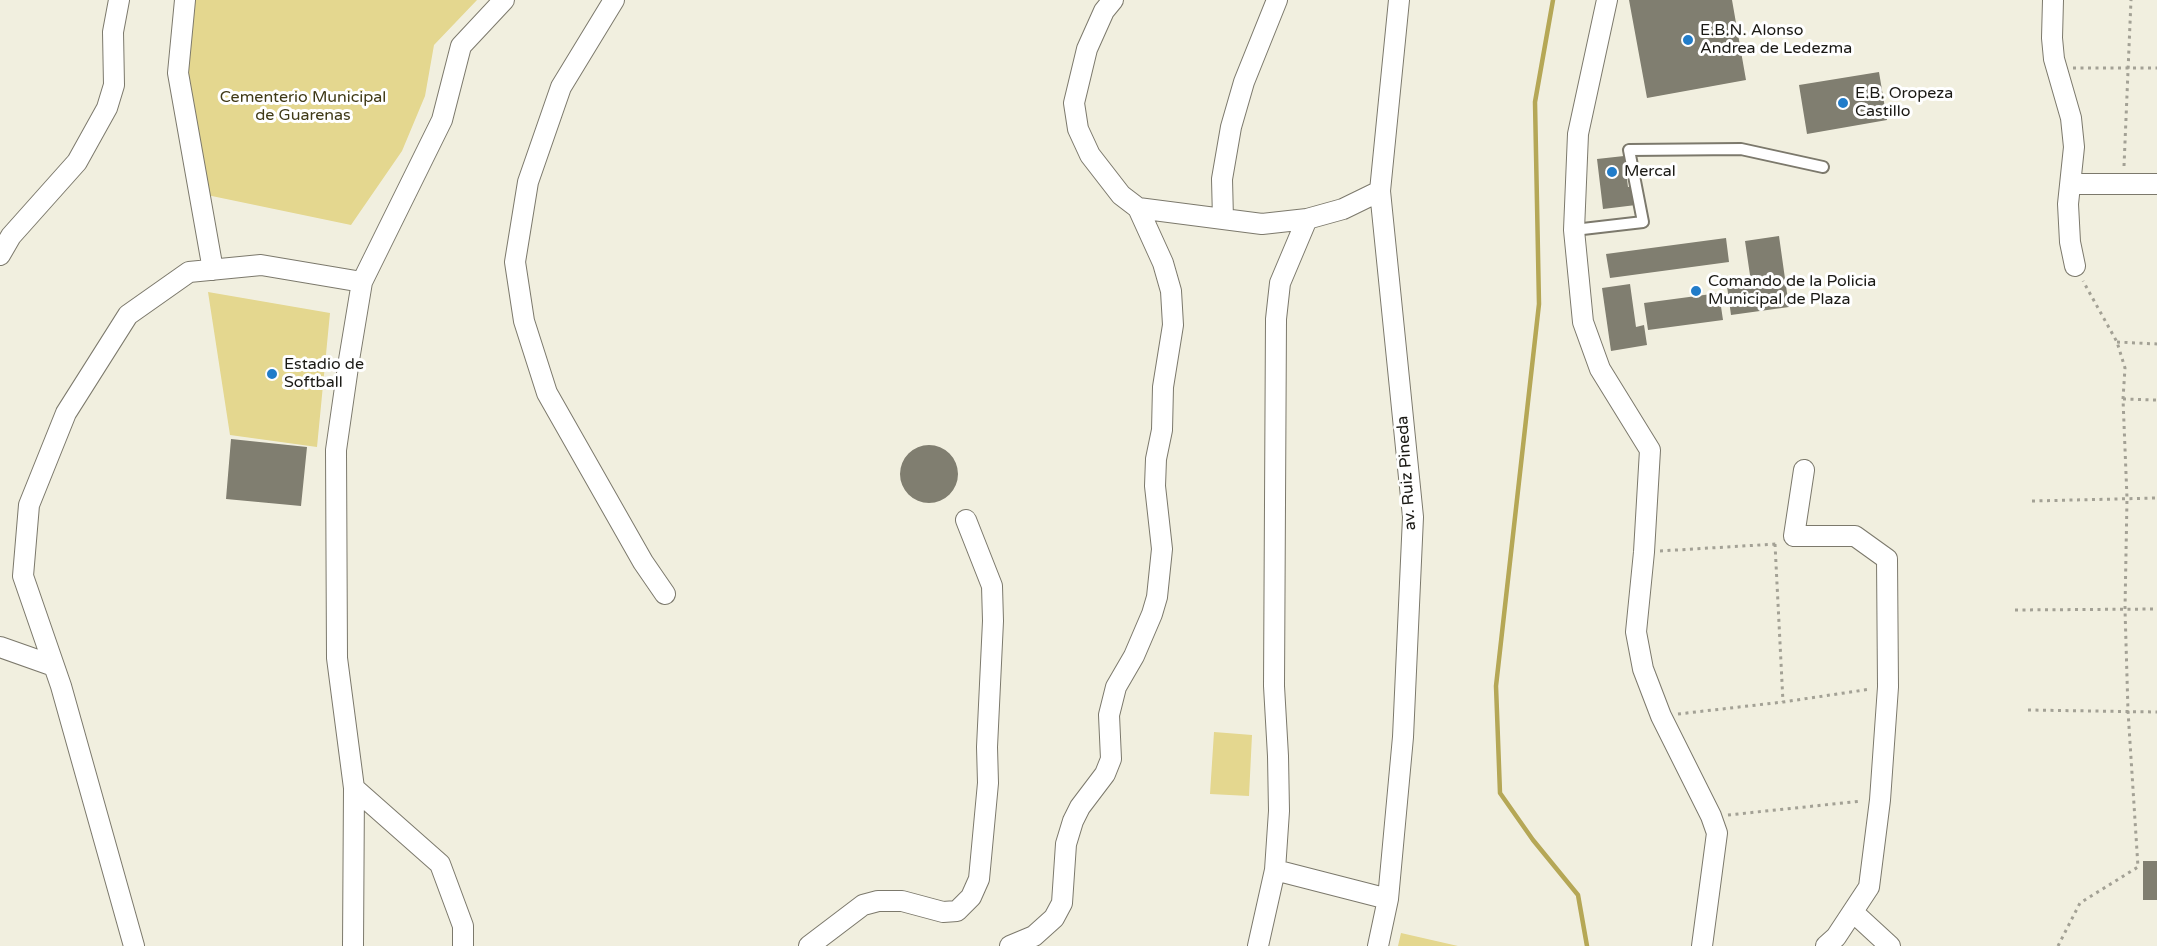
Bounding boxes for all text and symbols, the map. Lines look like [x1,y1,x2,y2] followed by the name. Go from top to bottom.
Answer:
[1700,21,1852,59] place label: E.B.N. Alonso Andrea de Ledezma
[1681,33,1695,47] marker: E.B.N. Alonso Andrea de Ledezma
[1855,84,1953,122] place label: E.B. Oropeza Castillo
[220,88,386,126] park label: Cementerio Municipal de Guarenas
[1836,96,1850,110] marker: E.B. Oropeza Castillo
[1624,162,1676,182] place label: Mercal
[1605,165,1619,179] marker: Mercal
[1708,272,1876,310] place label: Comando de la Policia Municipal de Plaza
[1689,284,1703,298] marker: Comando de la Policia Municipal de Plaza
[284,355,364,393] place label: Estadio de Softball
[265,367,279,381] marker: Estadio de Softball
[1393,415,1421,531] street label: av. Ruiz Pineda

